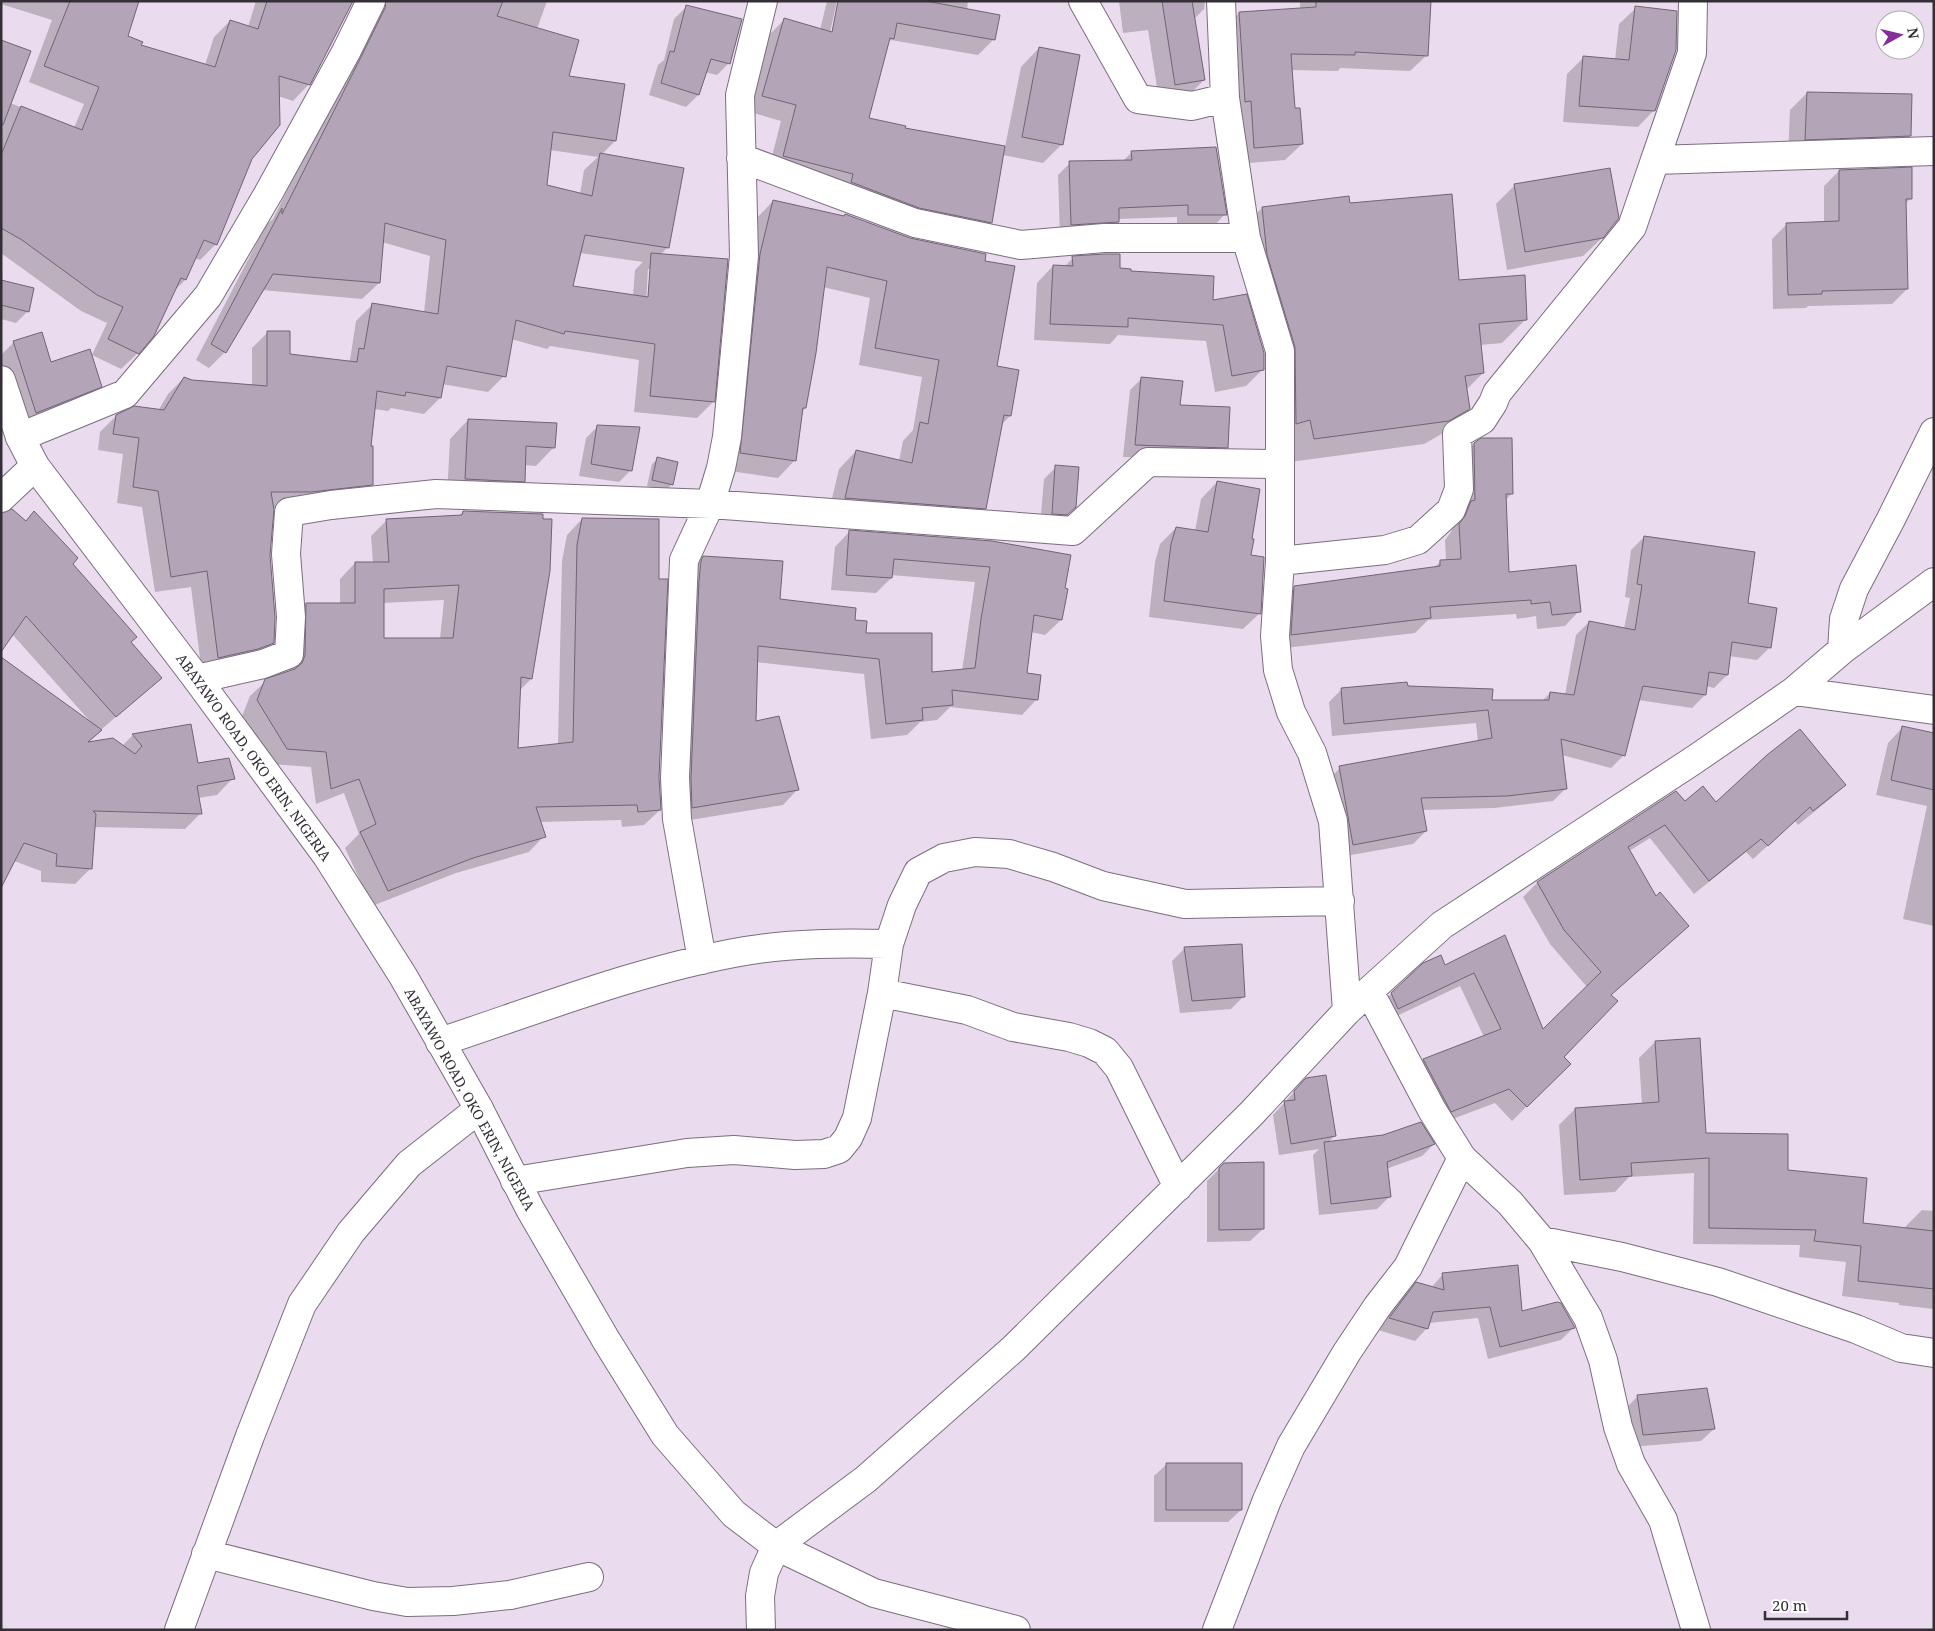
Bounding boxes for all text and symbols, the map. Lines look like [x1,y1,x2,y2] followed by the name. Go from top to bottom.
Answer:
[1875,10,1925,60] north arrow
[1903,26,1924,40] text: N
[172,649,336,865] street label: ABAYAWO ROAD, OKO ERIN, NIGERIA
[401,984,539,1214] street label: ABAYAWO ROAD, OKO ERIN, NIGERIA
[1765,1588,1848,1620] scale bar
[1772,1595,1807,1615] text: 20 m

